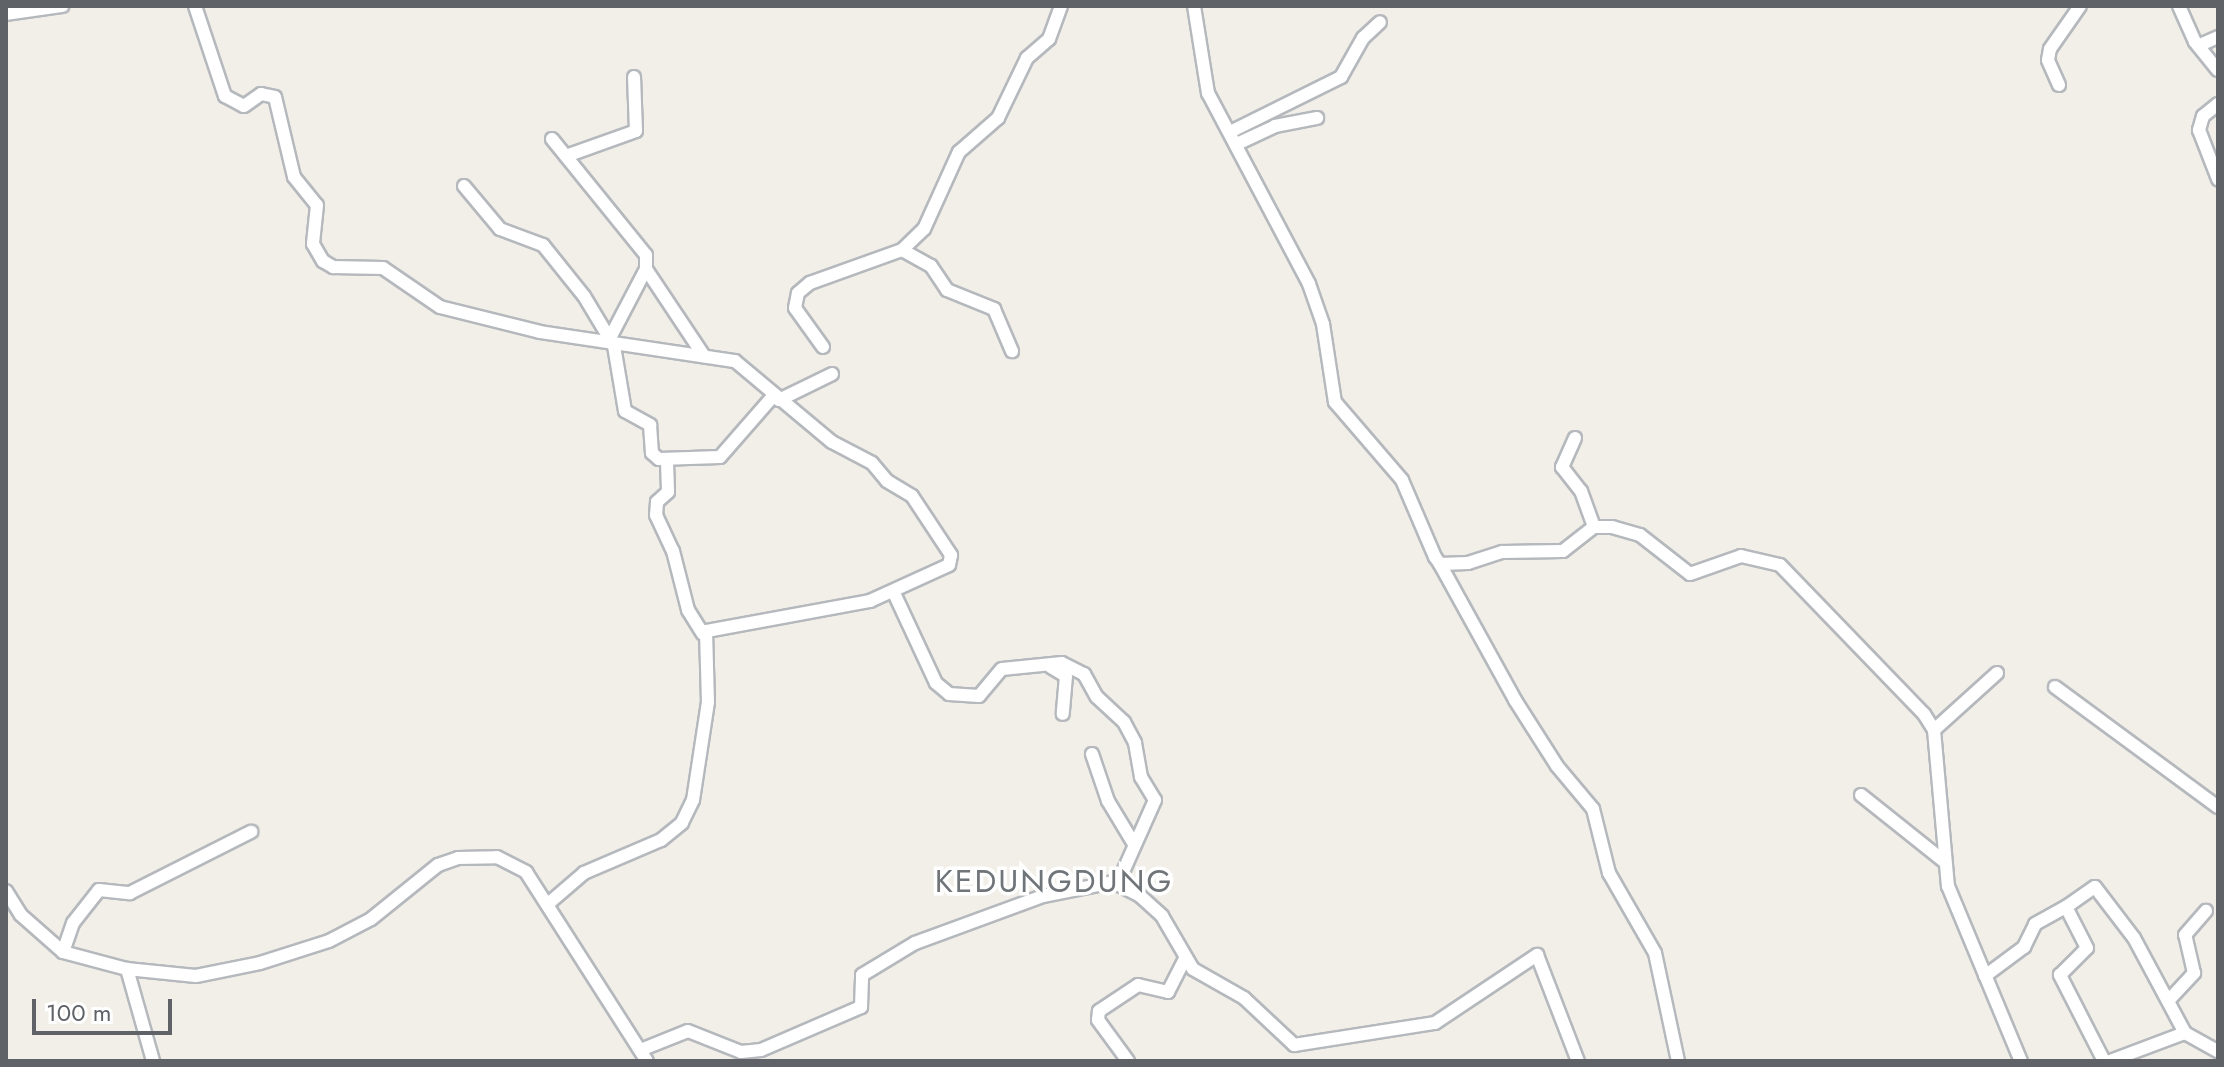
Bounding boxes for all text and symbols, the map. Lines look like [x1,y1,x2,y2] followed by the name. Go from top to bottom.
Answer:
[935,862,1173,900] district label: KEDUNGDUNG
[36,983,176,1033] scale bar
[46,995,112,1030] text: 100 m

